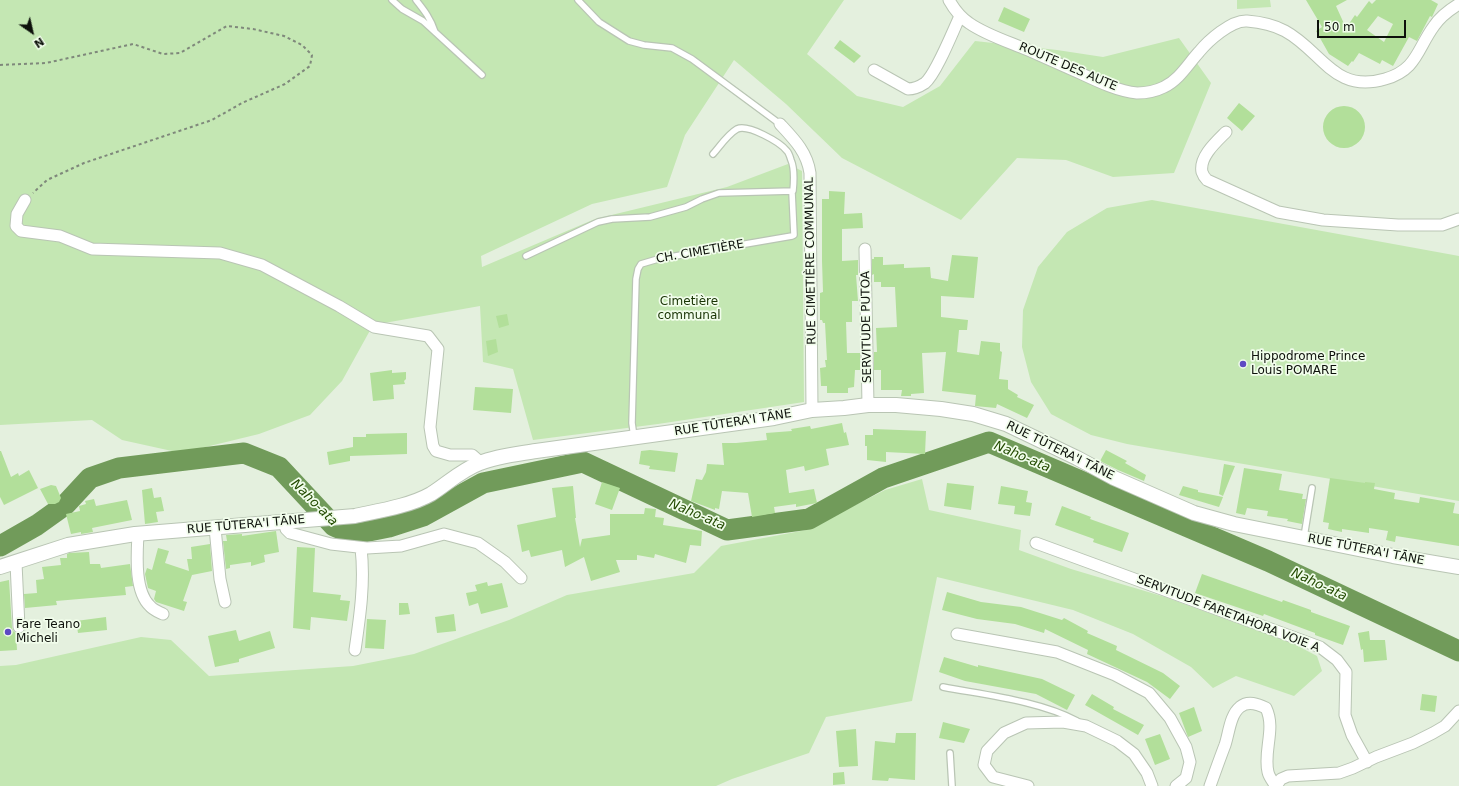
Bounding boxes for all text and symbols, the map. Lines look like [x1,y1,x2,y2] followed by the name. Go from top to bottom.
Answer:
[12,12,52,52] north arrow
[1319,12,1408,38] scale bar
[1324,20,1355,34] text: 50 m
[32,34,46,50] text: N
[1017,40,1119,94] street label: ROUTE DES AUTE
[802,177,820,345] street label: RUE CIMETIÈRE COMMUNAL
[655,237,745,267] street label: CH. CIMETIÈRE
[859,271,875,383] street label: SERVITUDE PUTOA
[657,295,721,323] park label: Cimetière communal
[1251,350,1365,378] place label: Hippodrome Prince Louis POMARE
[1238,359,1248,369] marker: Hippodrome Prince Louis POMARE
[673,407,793,439] street label: RUE TŪTERA'I TĀNE
[1004,419,1116,483] street label: RUE TŪTERA'I TĀNE
[992,438,1052,476] water label: Naho-ata
[287,476,341,530] water label: Naho-ata
[667,496,727,534] water label: Naho-ata
[186,513,306,537] street label: RUE TŪTERA'I TĀNE
[1307,532,1425,568] street label: RUE TŪTERA'I TĀNE
[1289,565,1349,605] water label: Naho-ata
[1134,572,1322,656] street label: SERVITUDE FARETAHORA VOIE A
[16,618,80,646] place label: Fare Teano Micheli
[3,627,13,637] marker: Fare Teano Micheli

